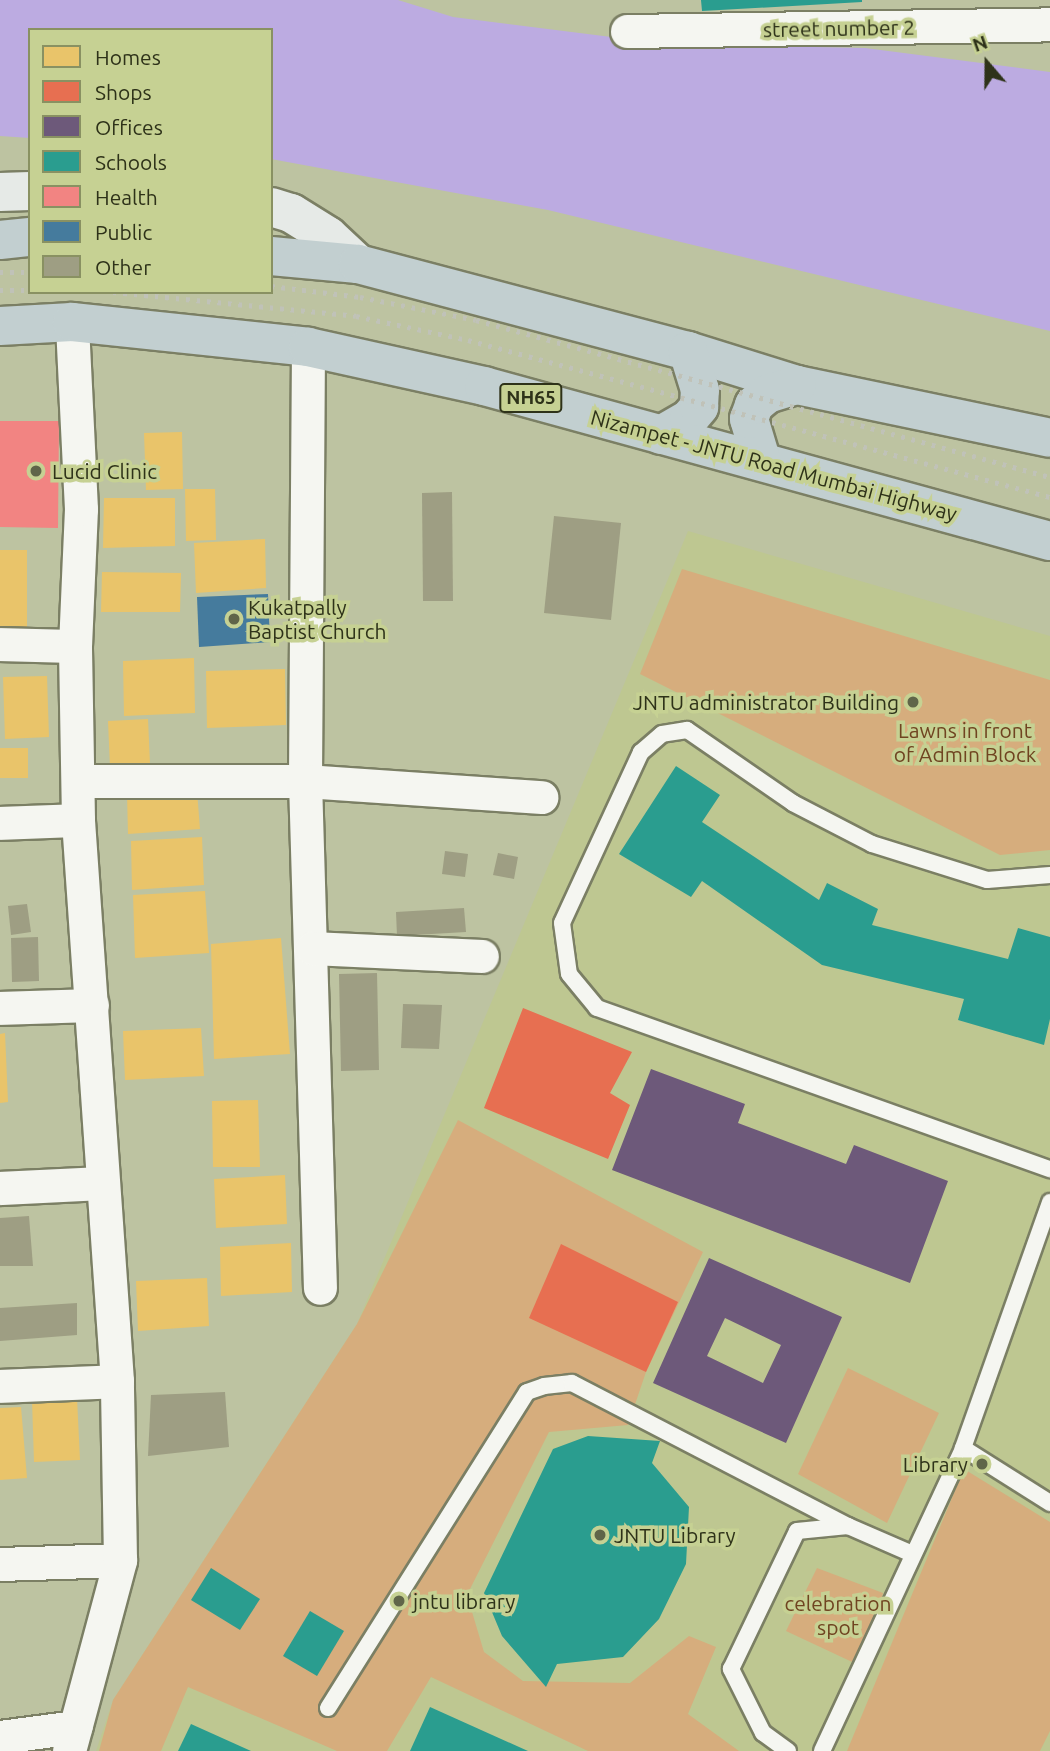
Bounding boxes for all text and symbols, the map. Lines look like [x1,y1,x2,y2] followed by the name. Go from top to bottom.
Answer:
[763,14,915,42] street label: street number 2
[28,28,273,294] legend
[952,28,1022,98] north arrow
[969,31,990,56] text: N
[95,45,161,69] text: Homes
[95,80,152,104] text: Shops
[95,115,163,139] text: Offices
[95,150,167,174] text: Schools
[95,185,158,209] text: Health
[95,220,152,244] text: Public
[95,255,151,279] text: Other
[498,382,564,414] road number: NH65
[588,404,960,526] street label: Nizampet - JNTU Road Mumbai Highway
[52,458,157,484] place label: Lucid Clinic
[26,461,46,481] marker: Lucid Clinic
[248,594,386,644] place label: Kukatpally Baptist Church
[226,611,242,627] marker: Kukatpally Baptist Church
[633,689,899,715] place label: JNTU administrator Building
[905,694,921,710] marker: JNTU administrator Building
[894,717,1036,767] park label: Lawns in front of Admin Block
[903,1451,968,1477] place label: Library
[974,1456,990,1472] marker: Library
[614,1522,736,1548] place label: JNTU Library
[592,1527,608,1543] marker: JNTU Library
[413,1588,515,1614] place label: jntu library
[784,1590,892,1640] park label: celebration spot
[391,1593,407,1609] marker: jntu library

